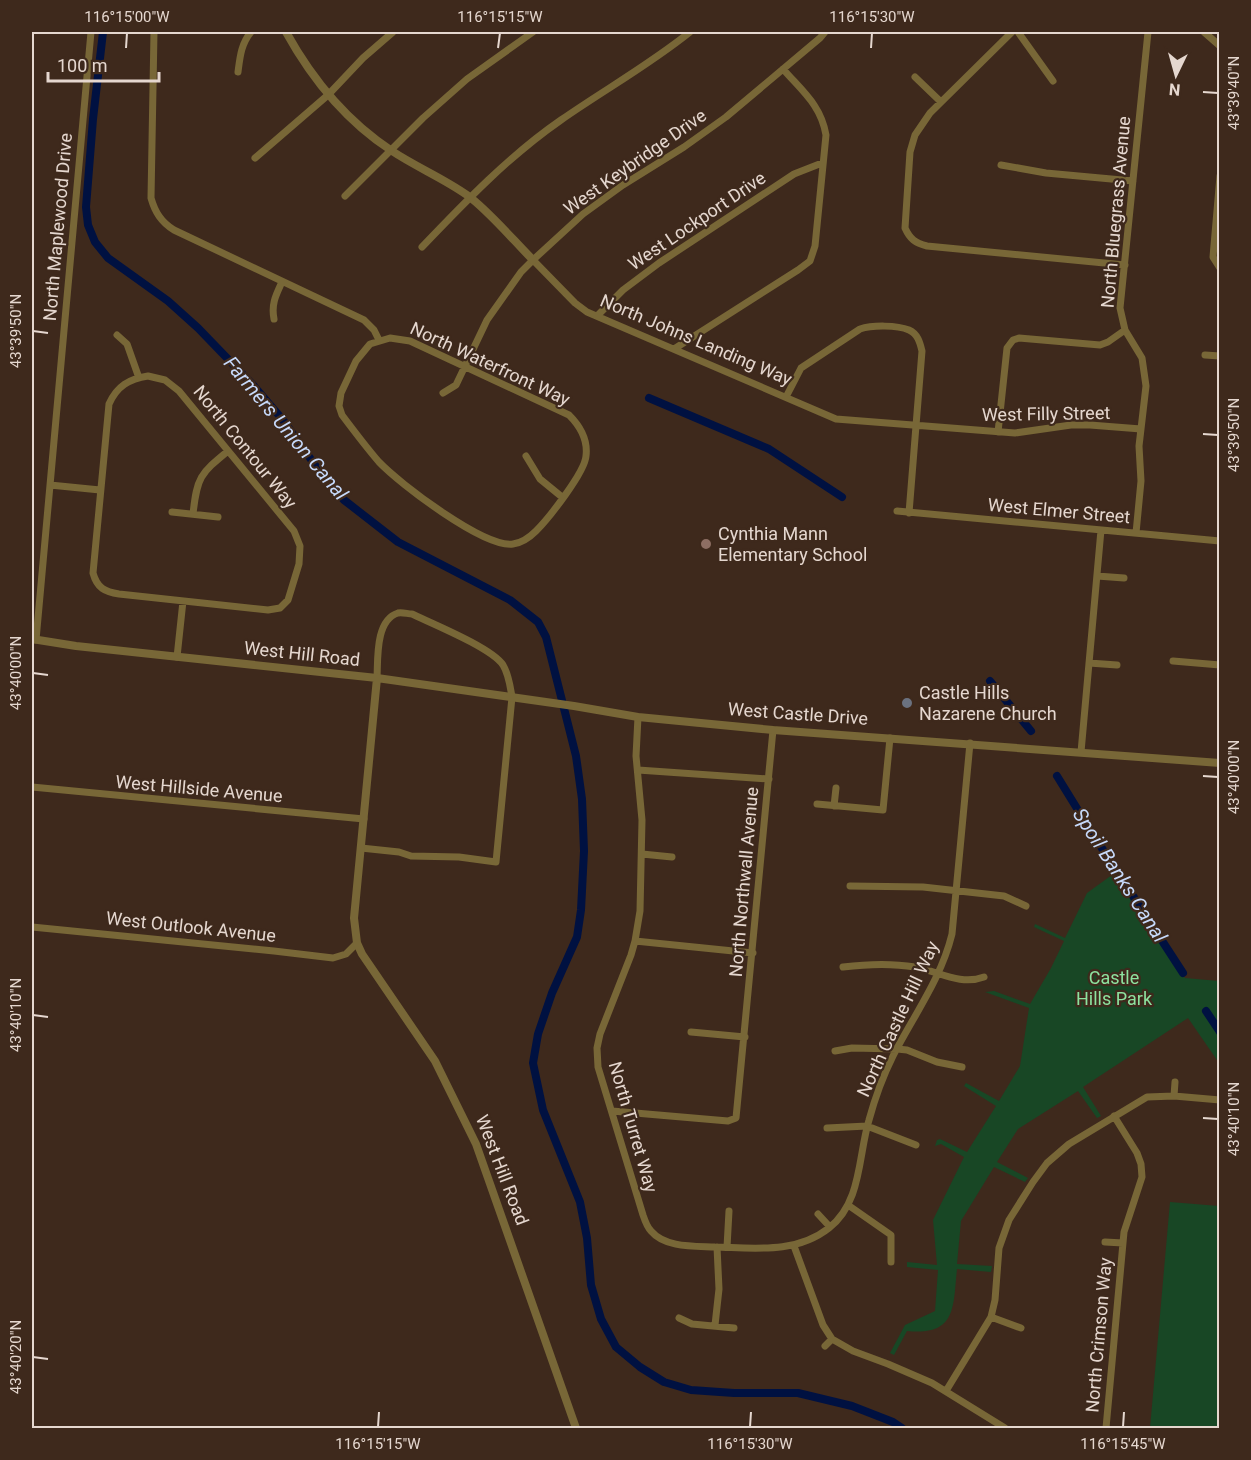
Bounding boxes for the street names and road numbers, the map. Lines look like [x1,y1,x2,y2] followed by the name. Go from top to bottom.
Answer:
[559,104,710,219] street label: West Keybridge Drive
[1097,115,1134,309] street label: North Bluegrass Avenue
[39,132,76,322] street label: North Maplewood Drive
[624,167,769,274] street label: West Lockport Drive
[597,290,796,390] street label: North Johns Landing Way
[407,317,574,410] street label: North Waterfront Way
[189,381,302,513] street label: North Contour Way
[982,402,1110,425] street label: West Filly Street
[987,494,1131,527] street label: West Elmer Street
[243,637,361,670] street label: West Hill Road
[727,698,869,729] street label: West Castle Drive
[115,771,283,806] street label: West Hillside Avenue
[725,786,762,978] street label: North Northwall Avenue
[105,907,277,946] street label: West Outlook Avenue
[852,937,943,1100] street label: North Castle Hill Way
[605,1059,662,1195] street label: North Turret Way
[472,1112,533,1228] street label: West Hill Road
[1081,1256,1116,1413] street label: North Crimson Way

